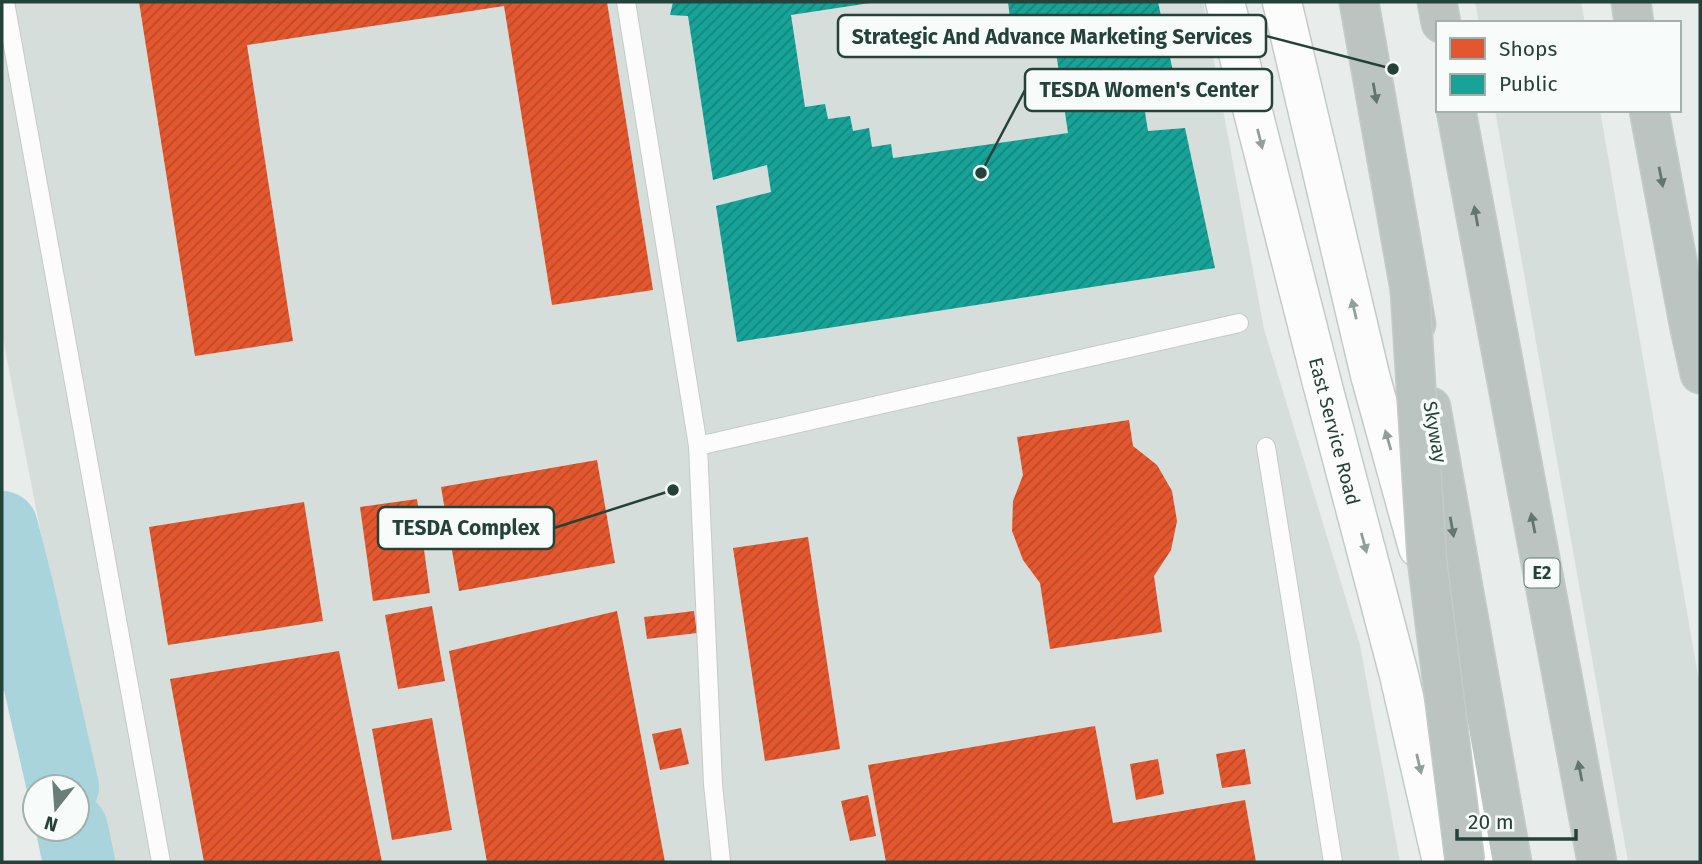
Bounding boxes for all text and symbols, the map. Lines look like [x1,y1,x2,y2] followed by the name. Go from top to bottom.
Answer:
[838,15,1266,57] callout: Strategic And Advance Marketing Services
[1436,21,1681,112] legend
[852,24,1252,50] text: Strategic And Advance Marketing Services
[1499,36,1557,62] text: Shops
[1025,69,1272,111] callout: TESDA Women's Center
[1499,71,1557,97] text: Public
[1039,77,1259,103] text: TESDA Women's Center
[1370,82,1381,104] one-way arrow
[1255,128,1266,150] one-way arrow
[1656,166,1667,188] one-way arrow
[1470,205,1481,227] one-way arrow
[1348,298,1359,320] one-way arrow
[1304,355,1365,507] street label: East Service Road
[1418,399,1452,465] street label: Skyway
[1382,429,1393,451] one-way arrow
[378,507,554,549] callout: TESDA Complex
[1527,512,1538,534] one-way arrow
[392,515,540,541] text: TESDA Complex
[1447,516,1458,538] one-way arrow
[1359,532,1370,554] one-way arrow
[1524,558,1560,588] road number: E2
[1414,753,1425,775] one-way arrow
[1574,760,1585,782] one-way arrow
[21,773,91,843] north arrow
[1457,798,1576,842] scale bar
[1468,809,1514,835] text: 20 m
[42,811,61,837] text: N

